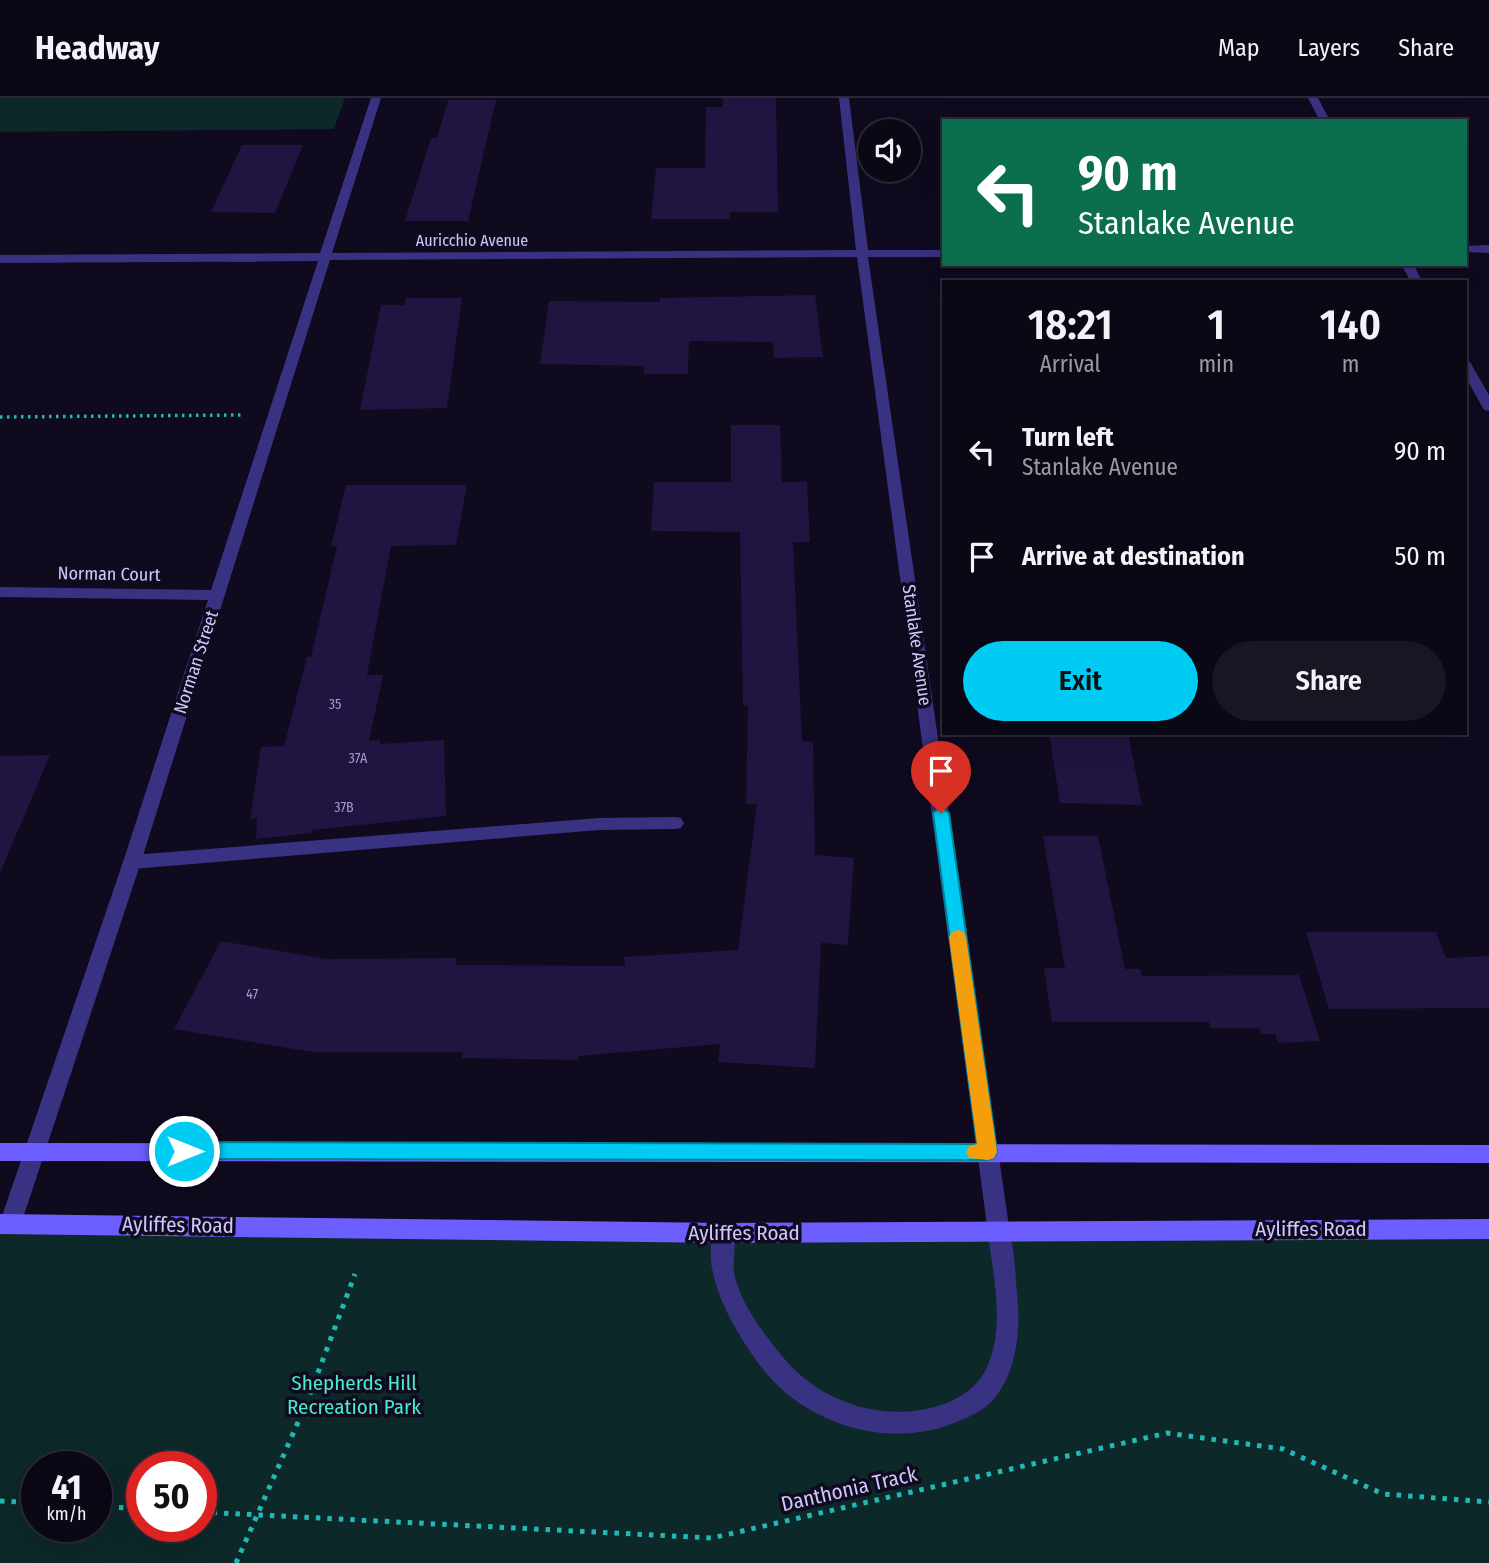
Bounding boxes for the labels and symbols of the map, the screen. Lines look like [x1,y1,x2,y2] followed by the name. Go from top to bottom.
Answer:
[416,231,528,250] street label: Auricchio Avenue
[57,562,161,586] street label: Norman Court
[898,583,936,707] street label: Stanlake Avenue
[169,607,223,716] street label: Norman Street
[329,696,341,713] house number: 35
[911,741,971,813] pin
[349,750,368,767] house number: 37A
[334,799,354,816] house number: 37B
[246,986,258,1003] house number: 47
[147,1114,221,1188] position arrow
[122,1211,234,1239] street label: Ayliffes Road
[1255,1216,1367,1242] street label: Ayliffes Road
[688,1220,800,1246] street label: Ayliffes Road
[287,1370,421,1420] park label: Shepherds Hill Recreation Park
[126,1451,217,1542] speed limit sign: 50
[778,1461,920,1517] street label: Danthonia Track

